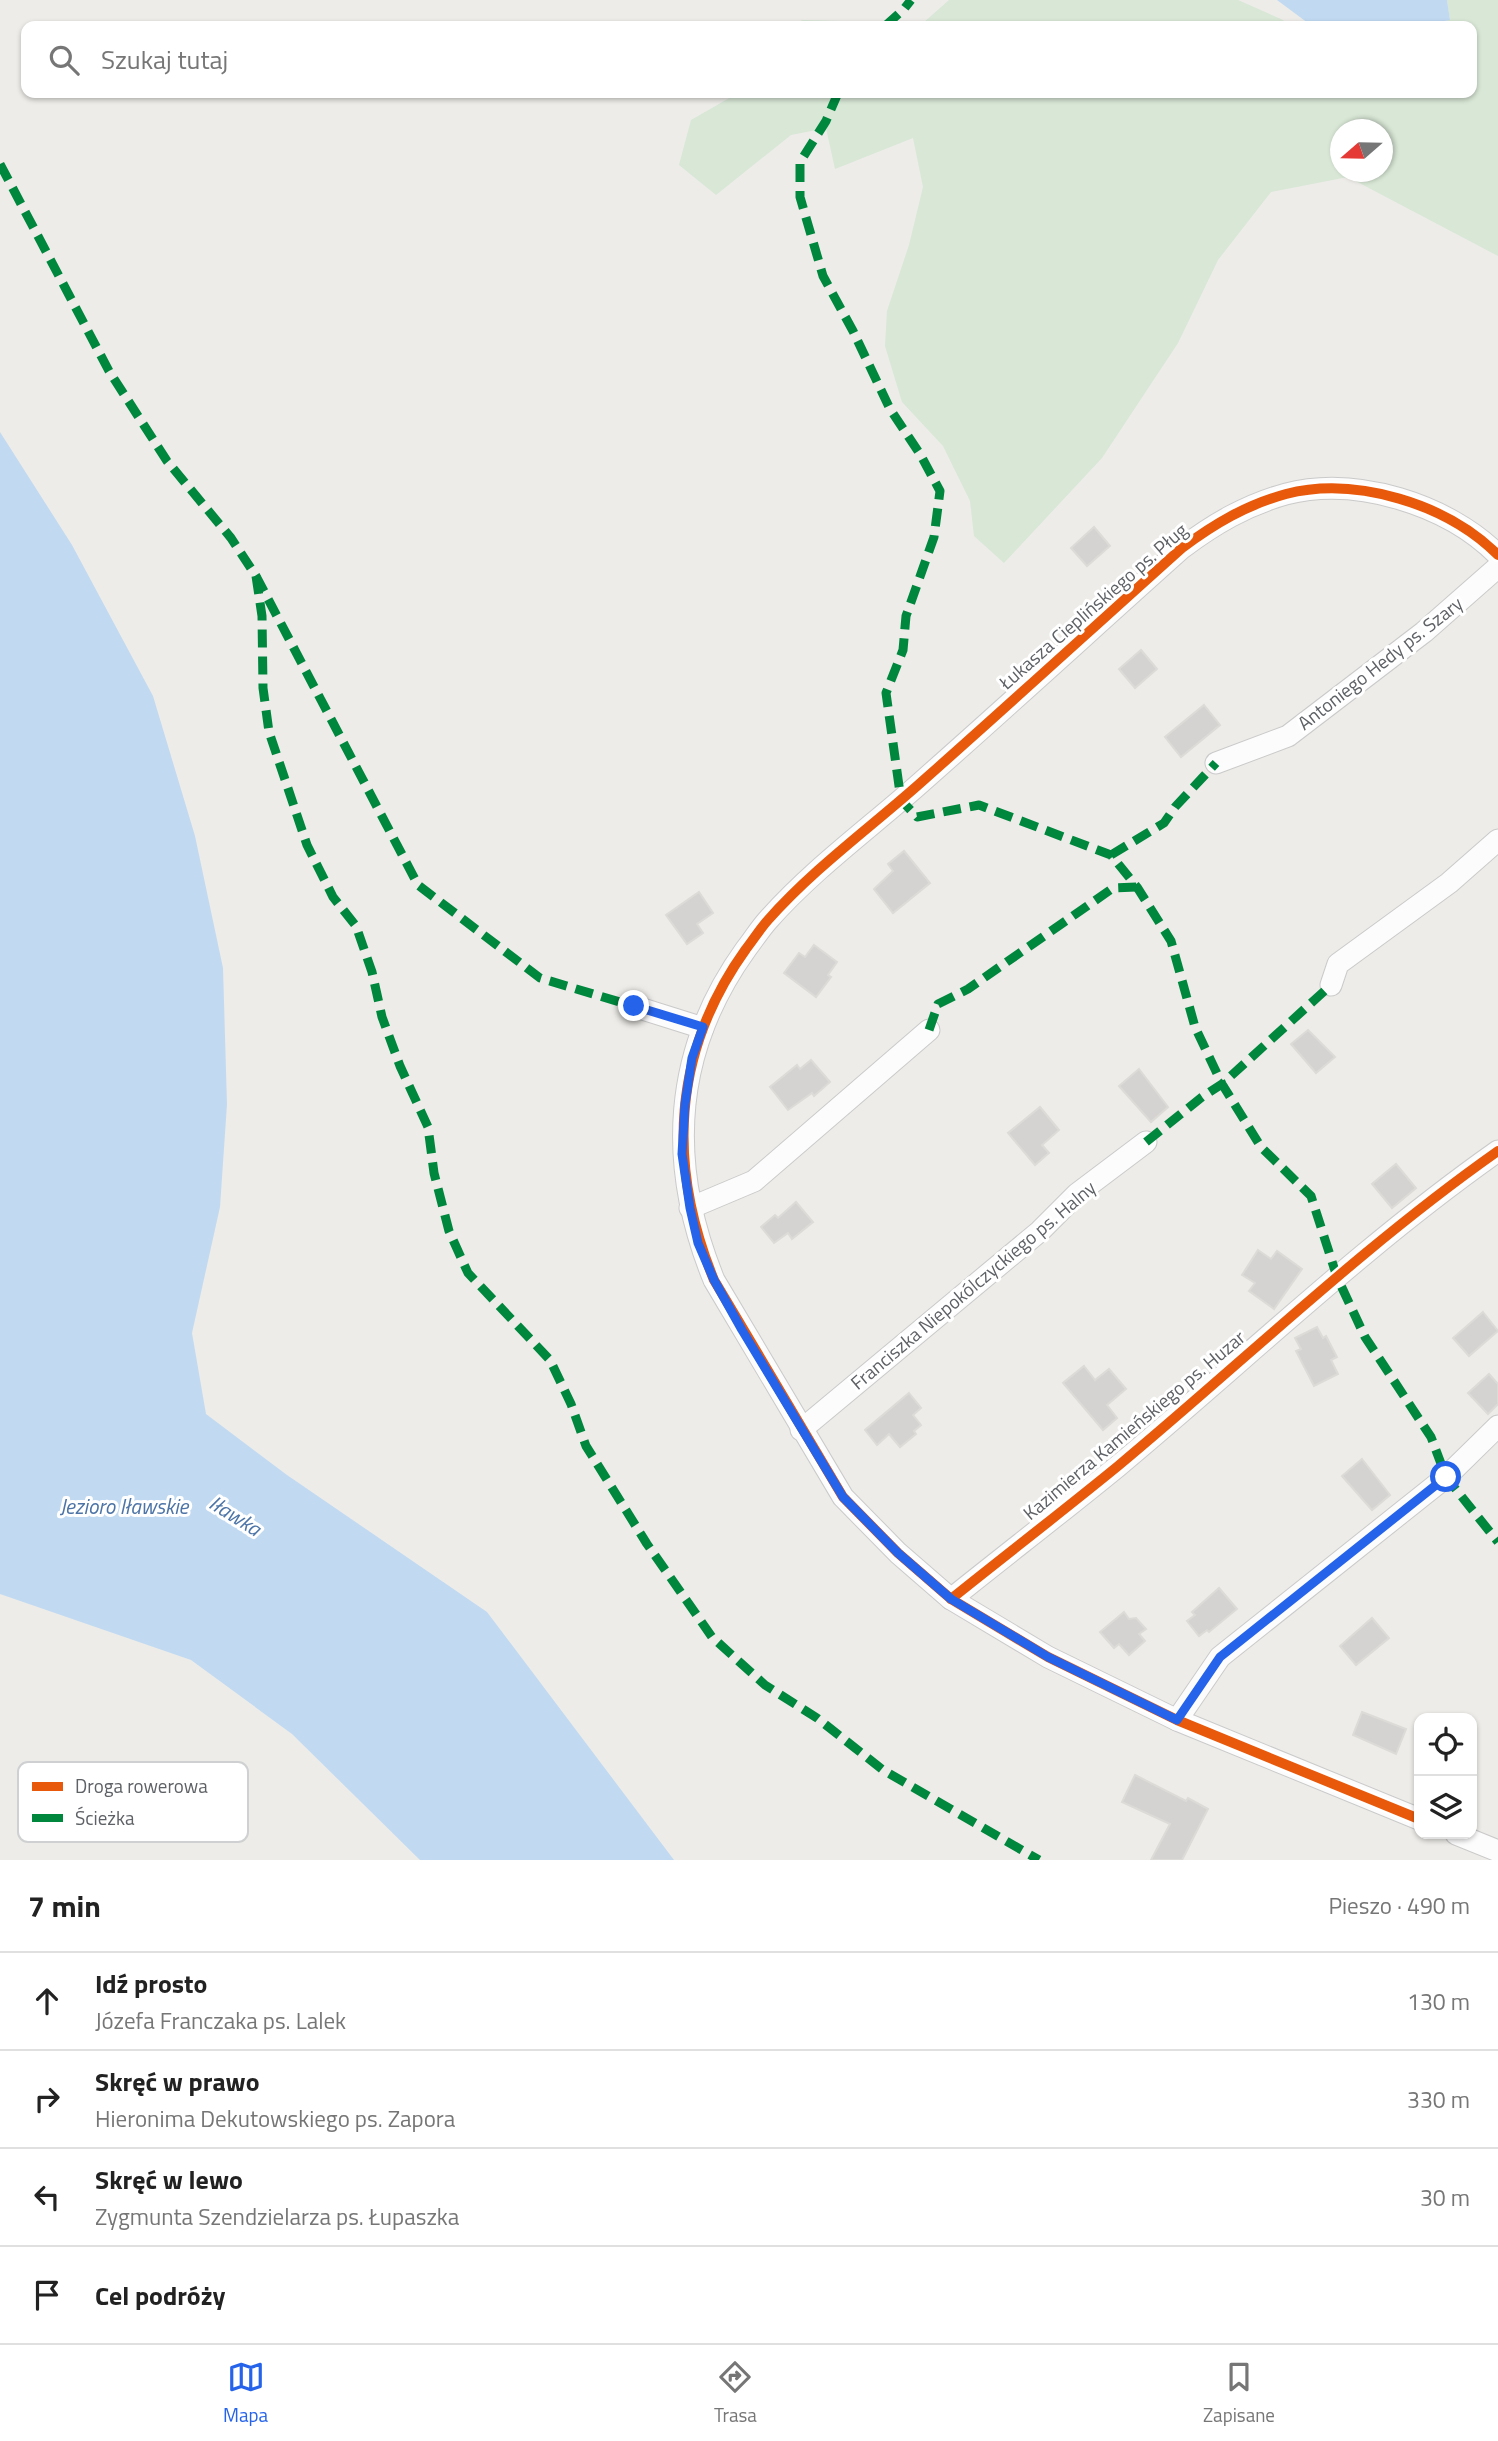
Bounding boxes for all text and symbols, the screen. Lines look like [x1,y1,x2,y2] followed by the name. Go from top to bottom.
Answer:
[21,21,1477,98] search box
[101,40,228,79] text: Szukaj tutaj
[45,41,83,79] icon: search
[1330,119,1393,182] north arrow
[991,515,1194,696] street label: Łukasza Cieplińskiego ps. Pług
[1291,589,1469,737] street label: Antoniego Hedy ps. Szary
[618,990,649,1021] route end
[844,1173,1102,1396] street label: Franciszka Niepokólczyckiego ps. Halny
[1016,1323,1251,1526] street label: Kazimierza Kamieńskiego ps. Huzar
[1430,1461,1461,1492] route start
[203,1487,269,1544] water label: Iławka
[60,1490,190,1522] water label: Jezioro Iławskie
[1414,1713,1477,1839] map controls
[1414,1713,1477,1776] button: locate
[18,1762,248,1842] legend
[75,1771,208,1800] text: Droga rowerowa
[1414,1776,1477,1839] button: layers
[75,1803,135,1832] text: Ścieżka
[28,1883,101,1929] text: 7 min
[1328,1888,1470,1923] text: Pieszo · 490 m
[95,1964,207,2003] text: Idź prosto
[28,1982,66,2020] icon: ahead
[1407,1984,1470,2019] text: 130 m
[95,2003,346,2038] text: Józefa Franczaka ps. Lalek
[95,2062,260,2101] text: Skręć w prawo
[28,2080,66,2118] icon: right
[1407,2082,1470,2117] text: 330 m
[95,2101,455,2136] text: Hieronima Dekutowskiego ps. Zapora
[95,2160,243,2199] text: Skręć w lewo
[28,2178,66,2216] icon: left
[1420,2180,1470,2215] text: 30 m
[95,2199,459,2234] text: Zygmunta Szendzielarza ps. Łupaszka
[28,2276,66,2314] icon: arrive
[95,2276,225,2315] text: Cel podróży
[223,2358,268,2429] tab: Mapa
[714,2358,757,2429] tab: Trasa
[1203,2358,1275,2429] tab: Zapisane

